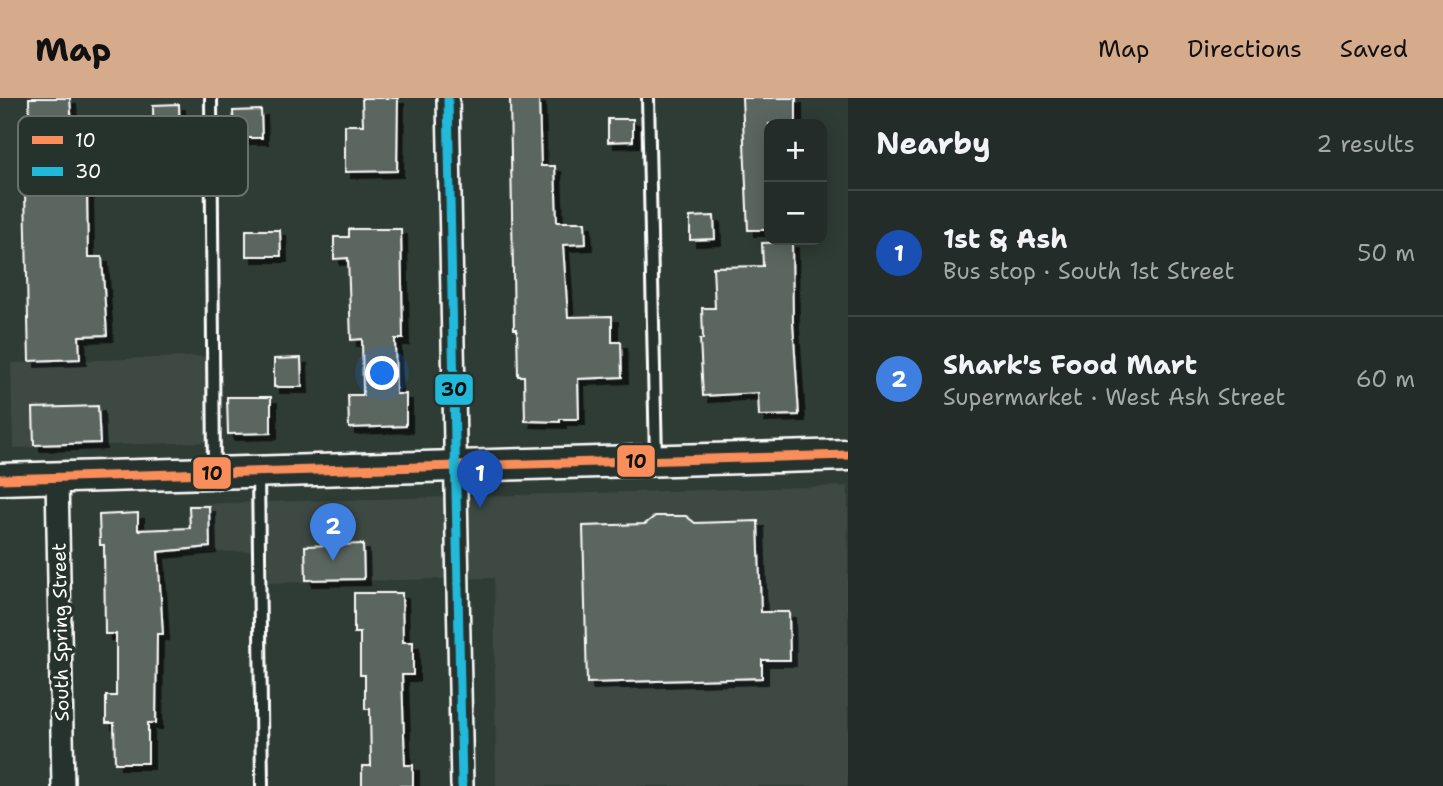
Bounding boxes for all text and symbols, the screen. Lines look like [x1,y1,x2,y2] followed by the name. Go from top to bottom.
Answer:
[35,27,111,72] text: Map
[1098,33,1149,65] text: Map
[1187,33,1302,65] text: Directions
[1340,33,1408,65] text: Saved
[18,116,248,196] legend
[764,119,827,245] map controls
[764,119,827,182] button: +
[876,123,991,164] text: Nearby
[75,128,96,153] text: 10
[1316,129,1415,159] text: 2 results
[75,159,101,184] text: 30
[764,182,827,245] button: −
[943,221,1068,256] text: 1st & Ash
[894,238,904,268] text: 1
[1357,238,1415,268] text: 50 m
[943,256,1235,286] text: Bus stop · South 1st Street
[943,347,1197,382] text: Shark's Food Mart
[365,356,399,390] your location
[891,364,907,394] text: 2
[1356,364,1415,394] text: 60 m
[434,373,474,406] line badge: 30
[441,377,467,402] text: 30
[943,382,1285,412] text: Supermarket · West Ash Street
[616,444,656,478] line badge: 10
[625,449,647,474] text: 10
[457,450,503,508] pin: 1
[192,456,232,490] line badge: 10
[201,461,223,486] text: 10
[310,503,356,561] pin: 2
[46,542,75,721] street label: South Spring Street

